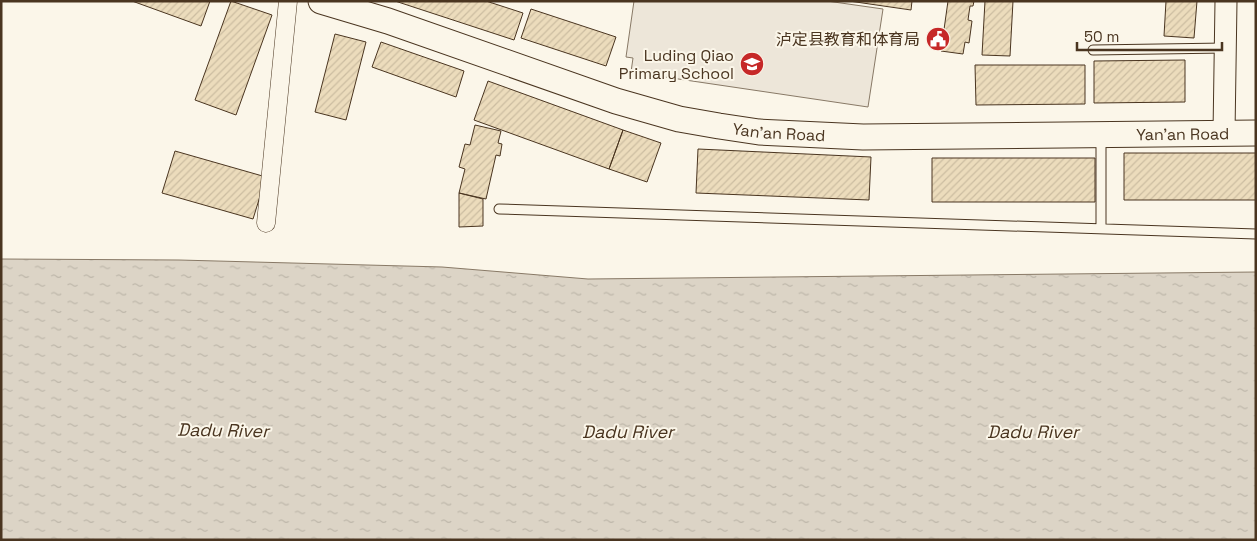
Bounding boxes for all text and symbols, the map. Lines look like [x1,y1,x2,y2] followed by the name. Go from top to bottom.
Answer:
[1077,20,1222,52] scale bar
[925,26,951,52] public building icon: 泸定县教育和体育局
[1084,27,1119,46] text: 50 m
[776,29,920,50] place label: 泸定县教育和体育局
[619,45,734,84] place label: Luding Qiao Primary School
[739,51,765,77] school or university icon: Luding Qiao Primary School
[731,118,826,146] street label: Yan'an Road
[1136,123,1229,145] street label: Yan'an Road
[177,418,271,442] water label: Dadu River
[582,420,676,443] water label: Dadu River
[987,420,1081,443] water label: Dadu River

